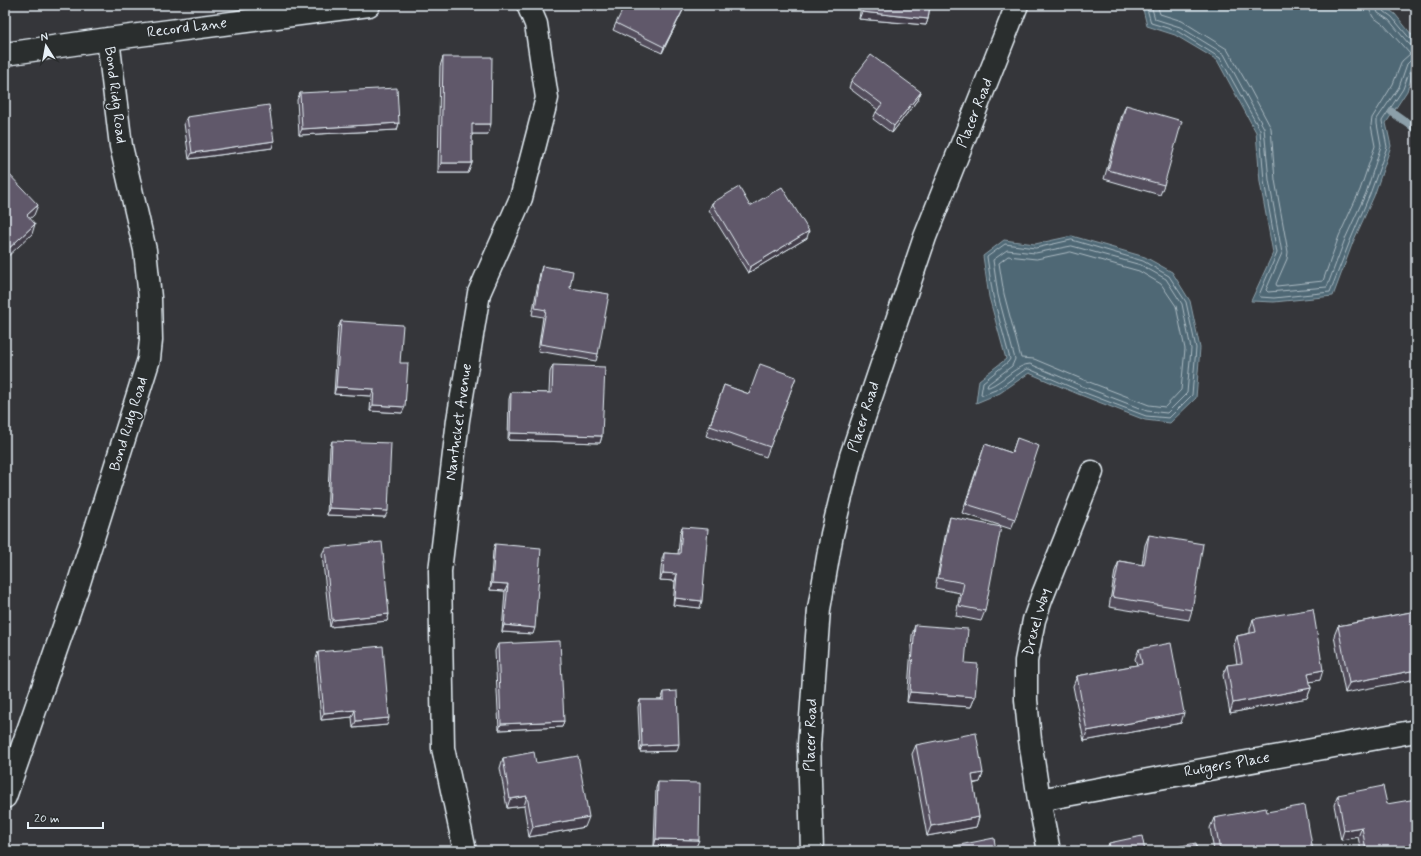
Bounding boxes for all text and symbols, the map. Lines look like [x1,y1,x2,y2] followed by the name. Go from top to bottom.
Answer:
[146,13,229,43] street label: Record Lane
[26,26,66,66] north arrow
[39,30,49,45] text: N
[98,45,131,145] street label: Bond Ridg Road
[952,75,998,151] street label: Placer Road
[441,362,477,482] street label: Nantucket Avenue
[105,374,154,474] street label: Bond Ridg Road
[843,379,885,455] street label: Placer Road
[1018,586,1056,658] street label: Drexel Way
[800,698,822,772] street label: Placer Road
[1183,748,1272,783] street label: Rutgers Place
[28,804,103,830] scale bar
[34,811,60,827] text: 20 m

